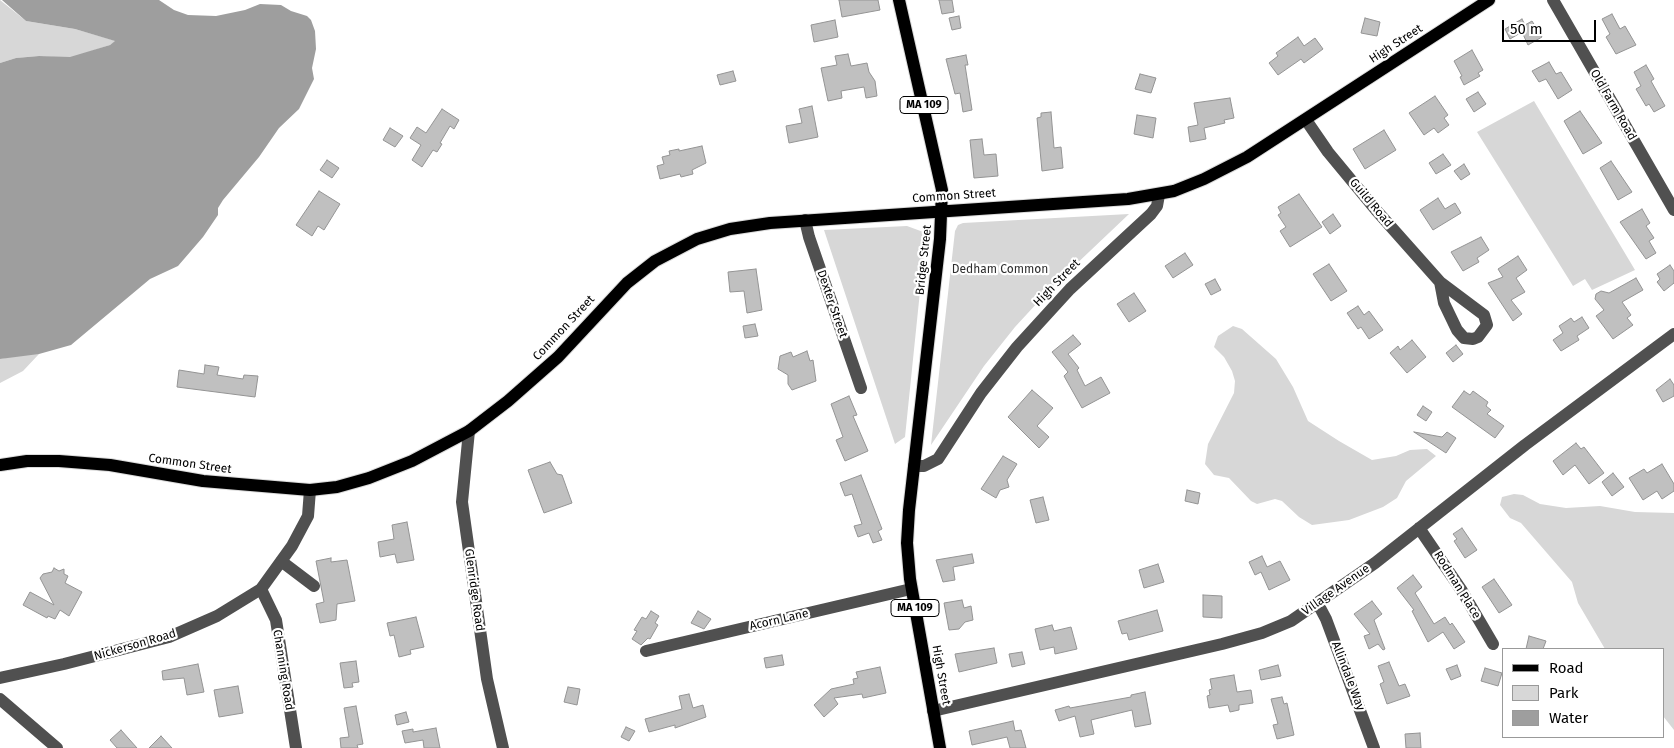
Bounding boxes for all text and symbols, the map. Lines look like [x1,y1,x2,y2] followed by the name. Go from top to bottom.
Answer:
[1504,10,1598,42] scale bar
[1510,20,1543,38] text: 50 m
[1367,21,1425,67] street label: High Street
[1587,67,1639,143] street label: Old Farm Road
[900,96,948,114] road number: MA 109
[1346,176,1396,230] street label: Guild Road
[912,186,996,206] street label: Common Street
[913,224,935,296] street label: Bridge Street
[1031,256,1083,310] street label: High Street
[952,263,1048,277] park label: Dedham Common
[814,268,850,340] street label: Dexter Street
[530,292,598,364] street label: Common Street
[147,451,233,477] street label: Common Street
[461,548,487,632] street label: Glenridge Road
[1430,548,1484,622] street label: Rodman Place
[1300,561,1372,619] street label: Village Avenue
[891,600,939,616] road number: MA 109
[748,606,810,634] street label: Acorn Lane
[92,626,178,664] street label: Nickerson Road
[269,629,297,711] street label: Channing Road
[1328,639,1368,713] street label: Allindale Way
[929,644,953,706] street label: High Street
[1502,648,1664,738] legend
[1549,659,1584,677] text: Road
[1549,684,1579,702] text: Park
[1549,709,1588,727] text: Water

